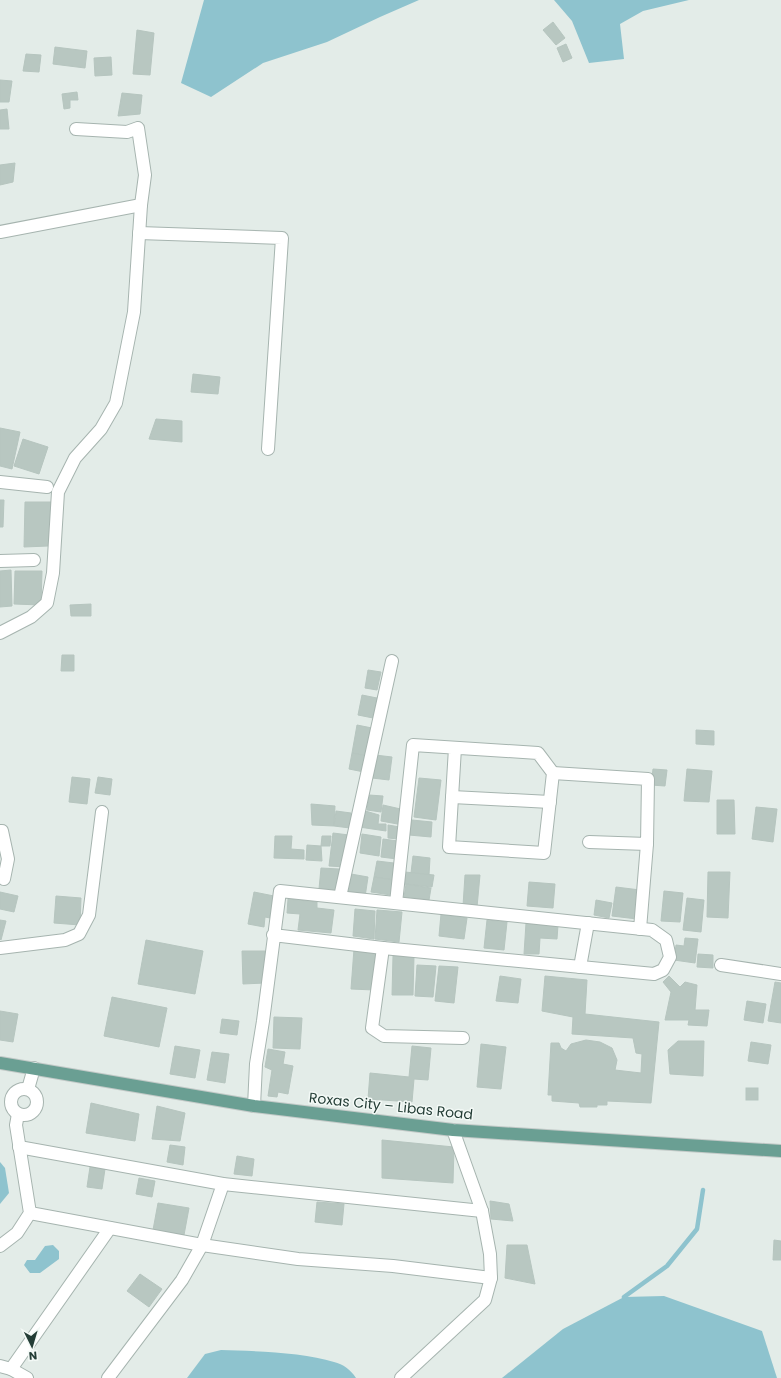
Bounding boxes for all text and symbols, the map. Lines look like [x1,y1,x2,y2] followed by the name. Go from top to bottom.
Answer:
[308,1087,474,1125] street label: Roxas City – Libas Road
[12,1326,52,1366] north arrow
[28,1348,38,1364] text: N

